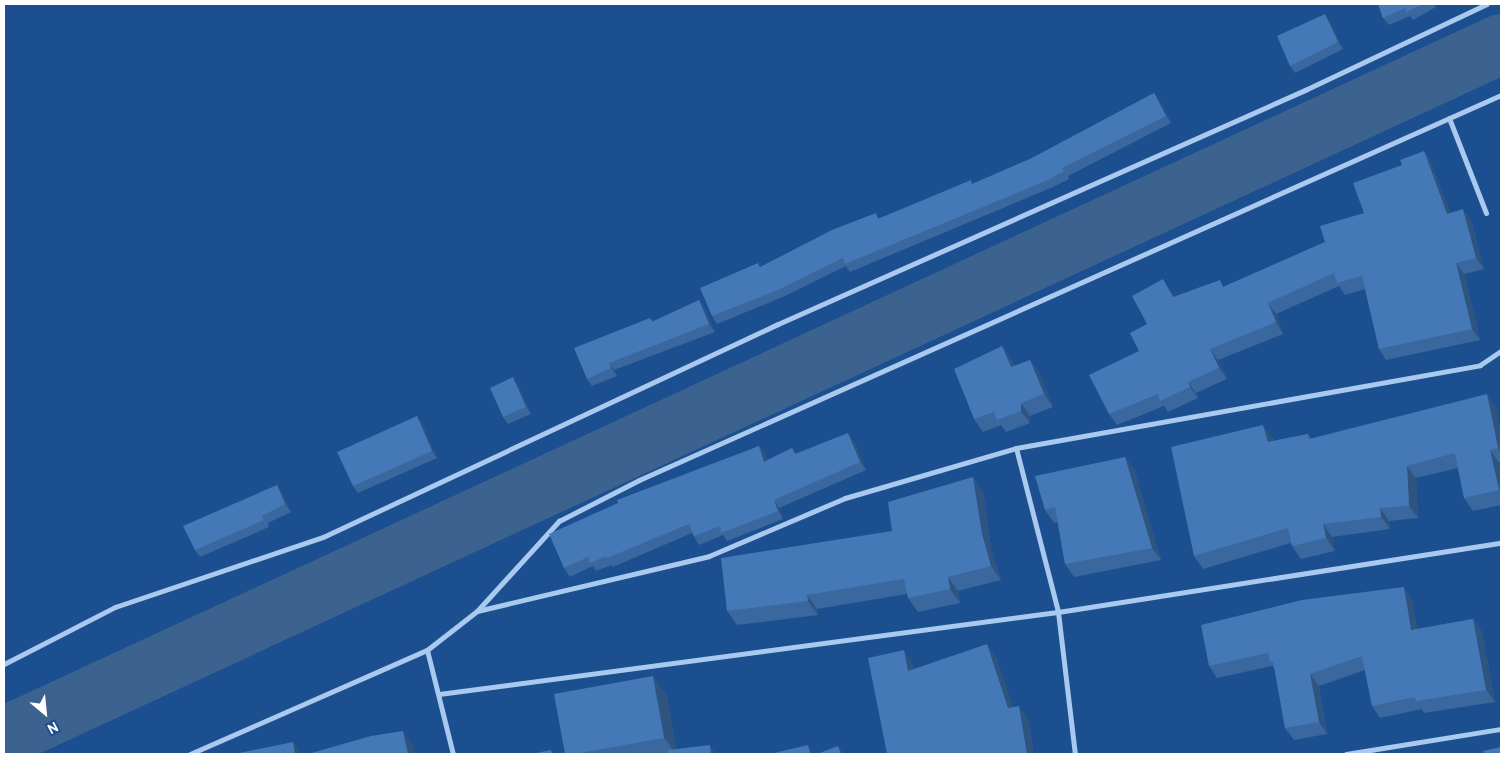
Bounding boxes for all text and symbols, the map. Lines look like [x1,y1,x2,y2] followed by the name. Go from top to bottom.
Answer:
[20,688,70,738] north arrow
[44,717,61,737] text: N

